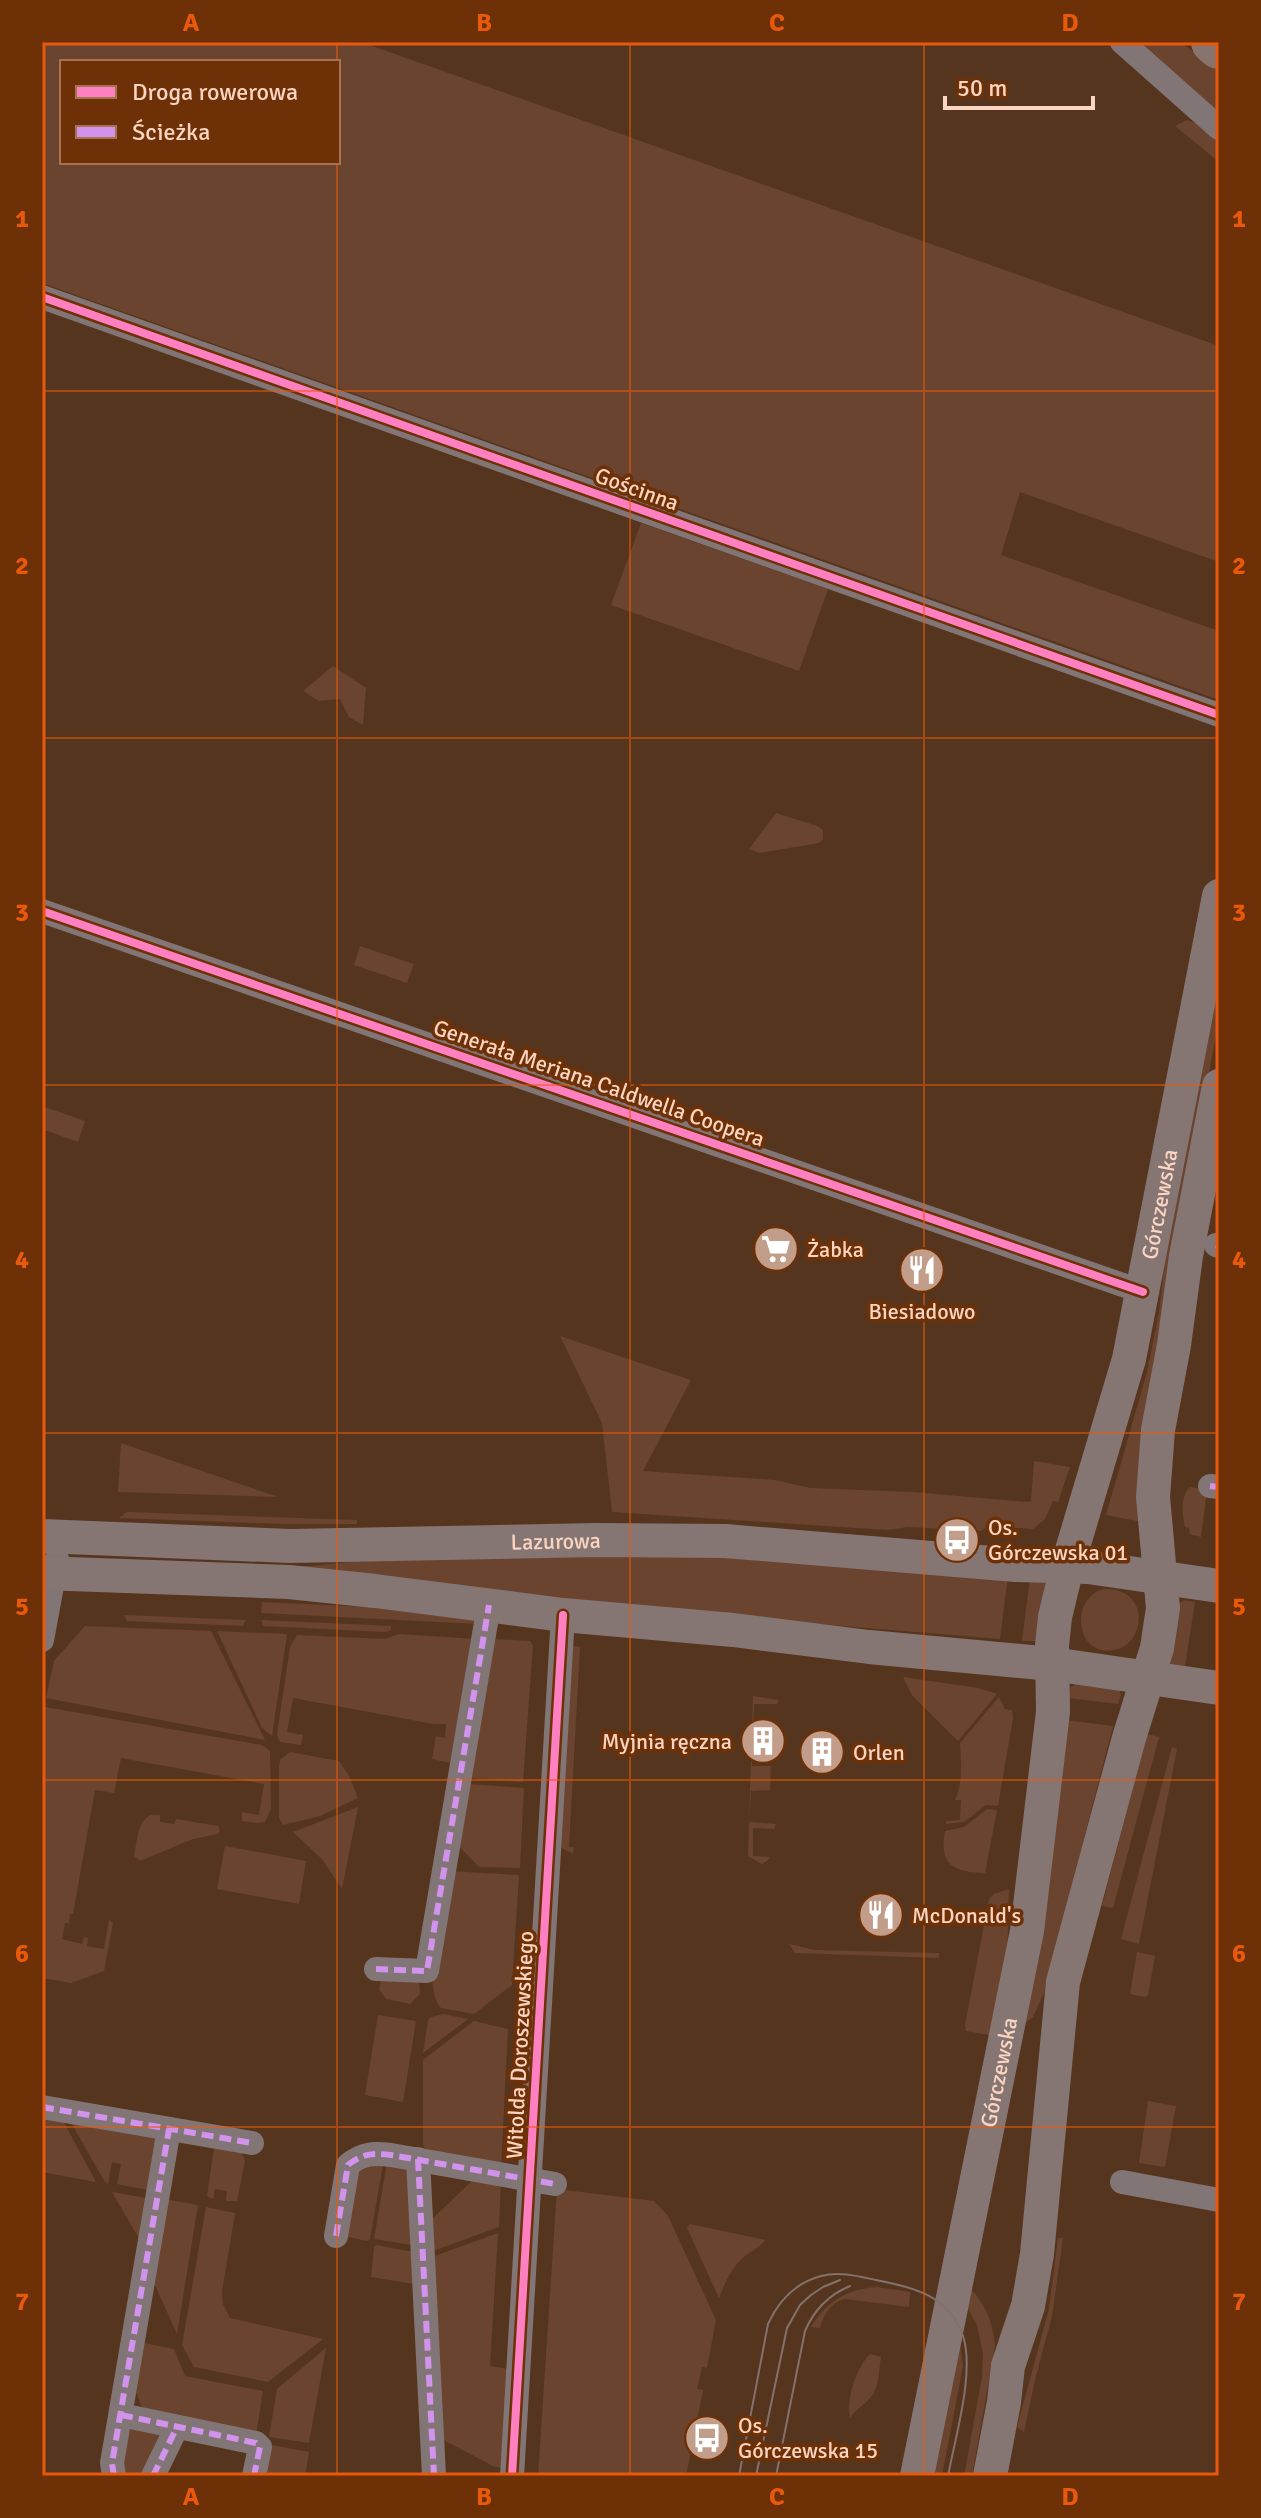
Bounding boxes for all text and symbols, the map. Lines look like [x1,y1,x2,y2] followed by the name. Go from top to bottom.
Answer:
[183,7,200,39] text: A
[476,7,492,39] text: B
[769,7,785,39] text: C
[1061,7,1079,39] text: D
[60,60,340,164] legend
[945,60,1093,110] scale bar
[957,73,1007,103] text: 50 m
[132,77,298,107] text: Droga rowerowa
[132,117,210,147] text: Ścieżka
[15,203,29,235] text: 1
[1232,203,1246,235] text: 1
[592,461,682,517] street label: Gościnna
[15,550,29,582] text: 2
[1232,550,1246,582] text: 2
[15,897,29,929] text: 3
[1232,897,1246,929] text: 3
[430,1014,768,1152] street label: Generała Meriana Caldwella Coopera
[1135,1147,1183,1261] street label: Górczewska
[752,1225,800,1273] supermarket icon: Żabka
[807,1236,864,1263] place label: Żabka
[15,1244,29,1276] text: 4
[1232,1244,1246,1276] text: 4
[898,1246,946,1294] restaurant icon: Biesiadowo
[869,1298,975,1325] place label: Biesiadowo
[988,1514,1128,1566] place label: Os. Górczewska 01
[933,1516,981,1564] bus stop icon: Os. Górczewska 01
[510,1526,601,1555] street label: Lazurowa
[15,1591,29,1623] text: 5
[1232,1591,1246,1623] text: 5
[739,1717,787,1765] building icon: Myjnia ręczna
[602,1728,732,1755] place label: Myjnia ręczna
[798,1728,846,1776] building icon: Orlen
[853,1739,905,1766] place label: Orlen
[857,1891,905,1939] restaurant icon: McDonald's
[912,1902,1021,1929] place label: McDonald's
[501,1930,539,2160] street label: Witolda Doroszewskiego
[15,1938,29,1970] text: 6
[1232,1938,1246,1970] text: 6
[974,2015,1023,2130] street label: Górczewska
[15,2286,29,2318] text: 7
[1232,2286,1246,2318] text: 7
[738,2412,878,2464] place label: Os. Górczewska 15
[683,2414,731,2462] bus stop icon: Os. Górczewska 15
[183,2481,200,2513] text: A
[476,2481,492,2513] text: B
[769,2481,785,2513] text: C
[1061,2481,1079,2513] text: D

